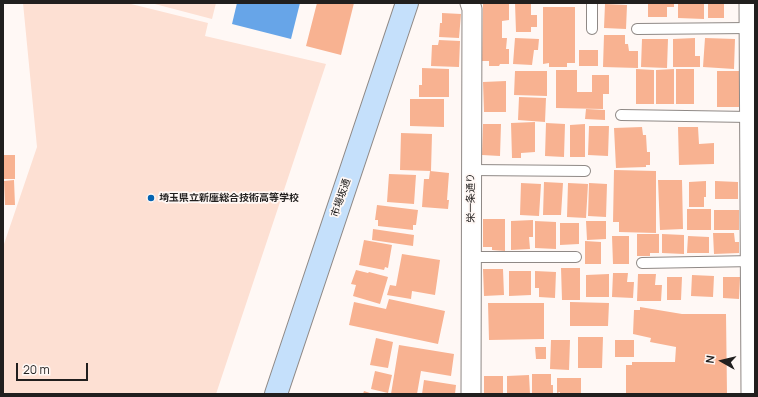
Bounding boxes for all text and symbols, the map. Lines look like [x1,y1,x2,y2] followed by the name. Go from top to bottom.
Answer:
[465,173,477,223] street label: 栄一条通り
[329,177,353,219] street label: 市場坂通
[159,192,299,204] place label: 埼玉県立新座総合技術高等学校
[146,193,156,203] marker: 埼玉県立新座総合技術高等学校
[702,341,742,381] north arrow
[702,354,718,364] text: N
[18,355,90,381] scale bar
[23,361,50,378] text: 20 m

